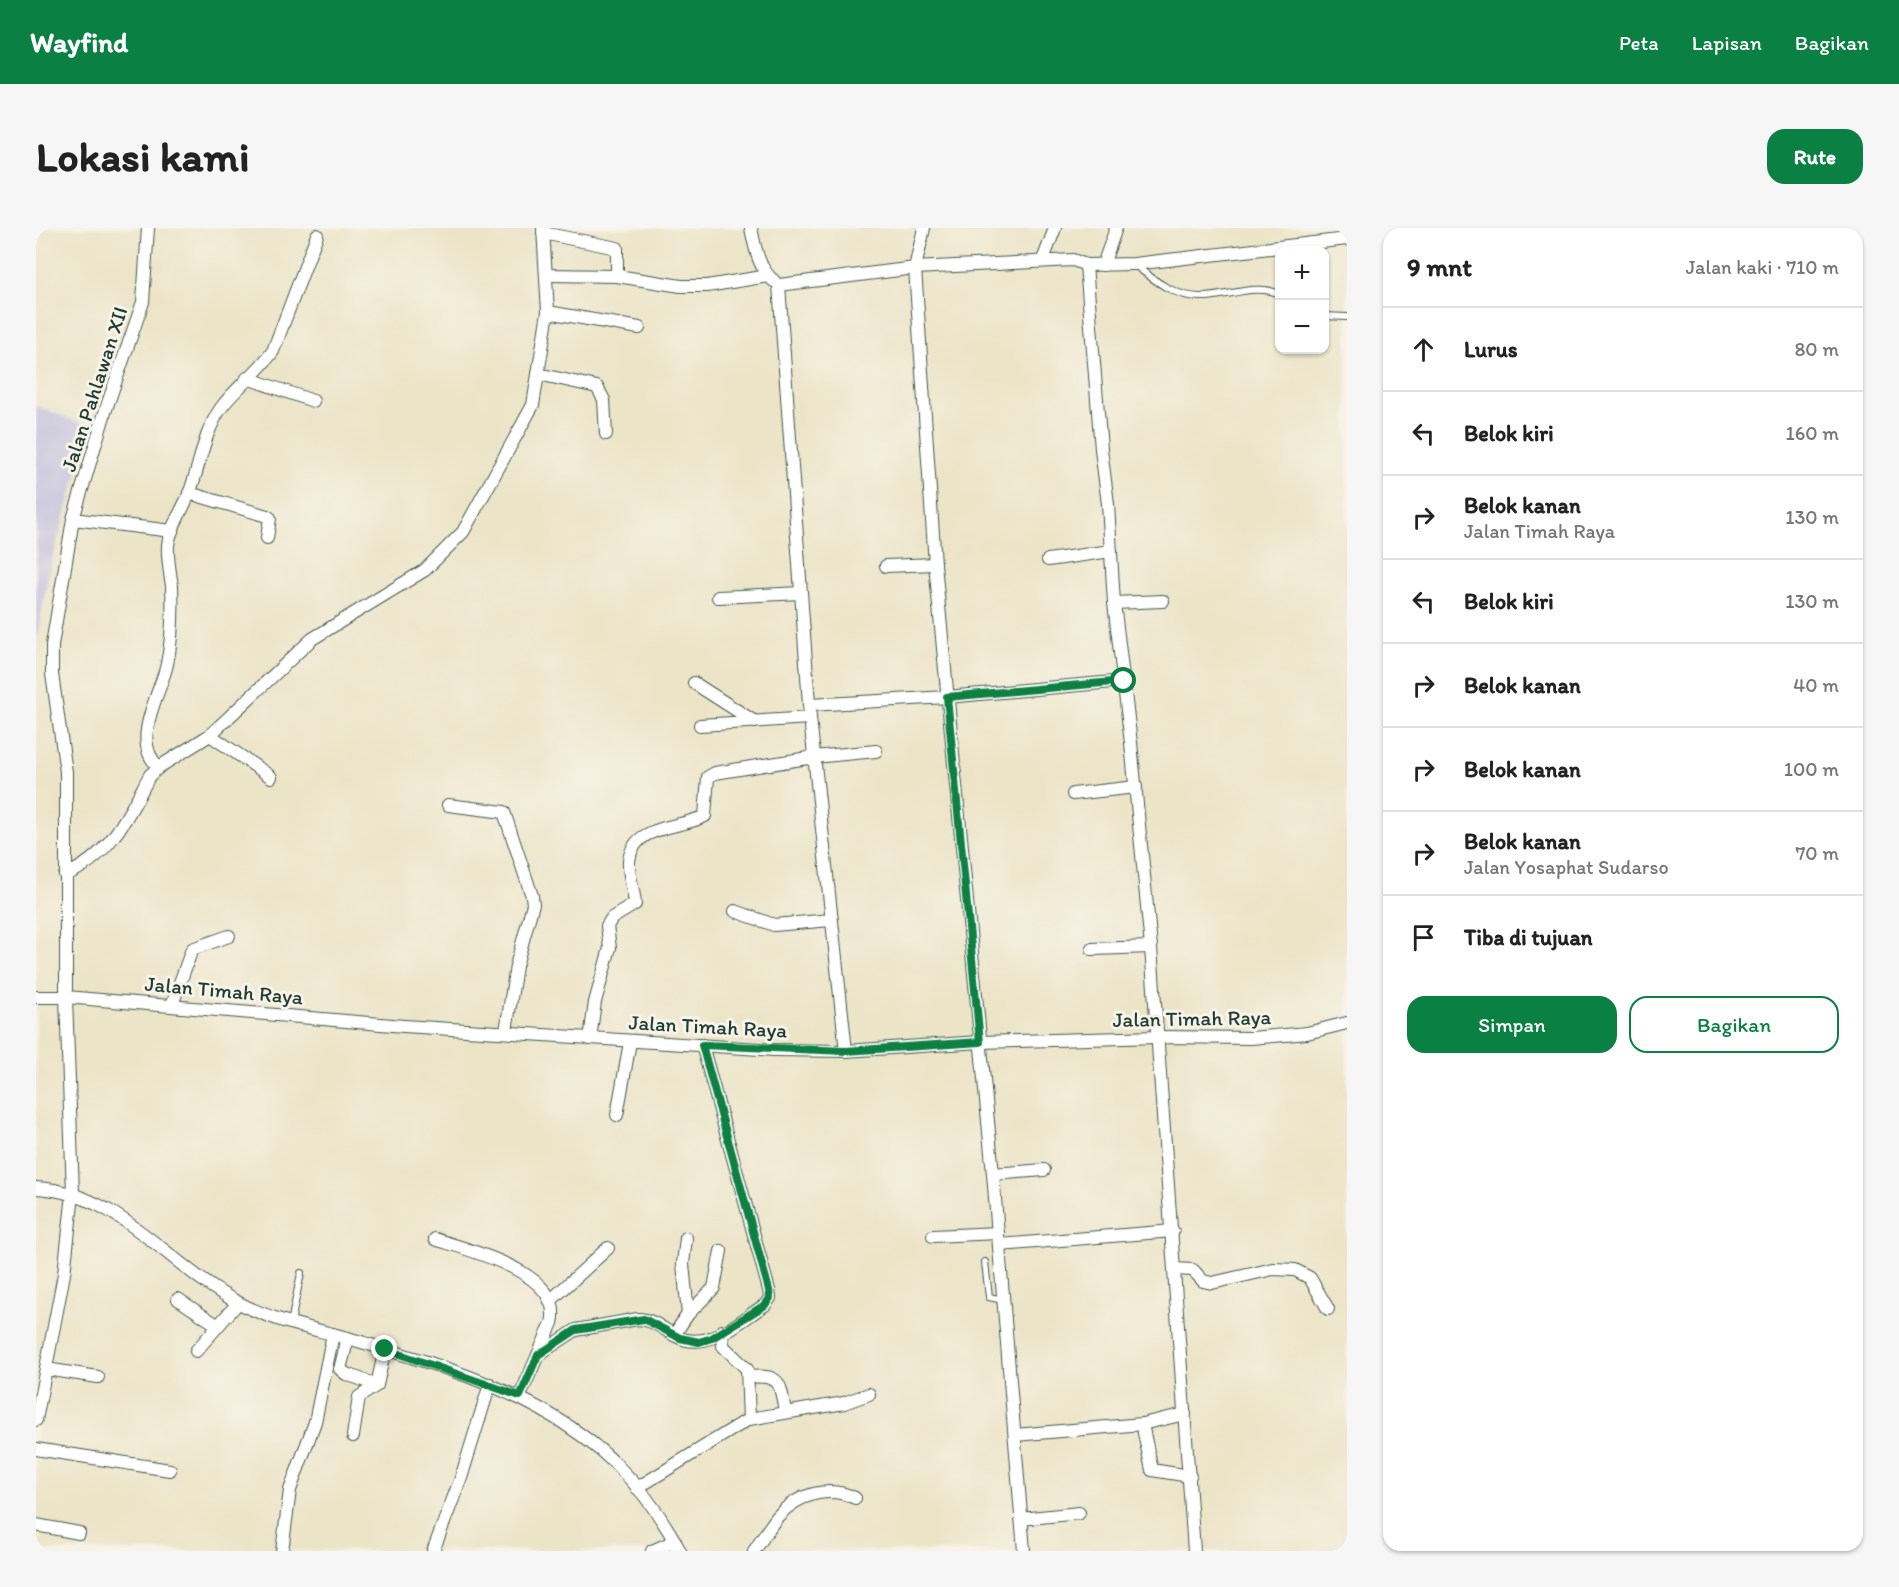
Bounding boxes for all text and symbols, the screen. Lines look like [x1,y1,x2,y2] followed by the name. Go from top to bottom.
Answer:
[30,25,128,59] text: Wayfind
[1619,30,1659,55] text: Peta
[1692,30,1762,55] text: Lapisan
[1795,30,1869,55] text: Bagikan
[1767,129,1863,184] button: Rute
[36,131,250,182] text: Lokasi kami
[1275,246,1329,354] map controls
[1275,246,1329,300] button: +
[1407,251,1472,283] text: 9 mnt
[1686,255,1839,279] text: Jalan kaki · 710 m
[1275,300,1329,354] button: −
[56,303,132,475] street label: Jalan Pahlawan XII
[1407,333,1440,366] icon: ahead
[1464,336,1518,363] text: Lurus
[1794,337,1839,361] text: 80 m
[1407,417,1440,450] icon: left
[1464,420,1554,447] text: Belok kiri
[1786,421,1839,445] text: 160 m
[1464,492,1581,519] text: Belok kanan
[1407,501,1440,534] icon: right
[1785,505,1839,529] text: 130 m
[1464,519,1615,543] text: Jalan Timah Raya
[1407,585,1440,618] icon: left
[1464,588,1554,615] text: Belok kiri
[1785,589,1839,613] text: 130 m
[1110,667,1136,693] route start
[1407,669,1440,702] icon: right
[1464,672,1581,699] text: Belok kanan
[1793,673,1839,697] text: 40 m
[1407,753,1440,786] icon: right
[1464,756,1581,783] text: Belok kanan
[1784,757,1839,781] text: 100 m
[1464,828,1581,855] text: Belok kanan
[1407,837,1440,870] icon: right
[1795,841,1839,865] text: 70 m
[1464,855,1669,879] text: Jalan Yosaphat Sudarso
[1407,921,1440,954] icon: arrive
[1464,924,1593,951] text: Tiba di tujuan
[144,971,304,1009] street label: Jalan Timah Raya
[1407,996,1617,1053] button: Simpan
[1629,996,1839,1053] button: Bagikan
[1112,1004,1272,1032] street label: Jalan Timah Raya
[628,1009,788,1043] street label: Jalan Timah Raya
[371,1335,397,1361] route end

